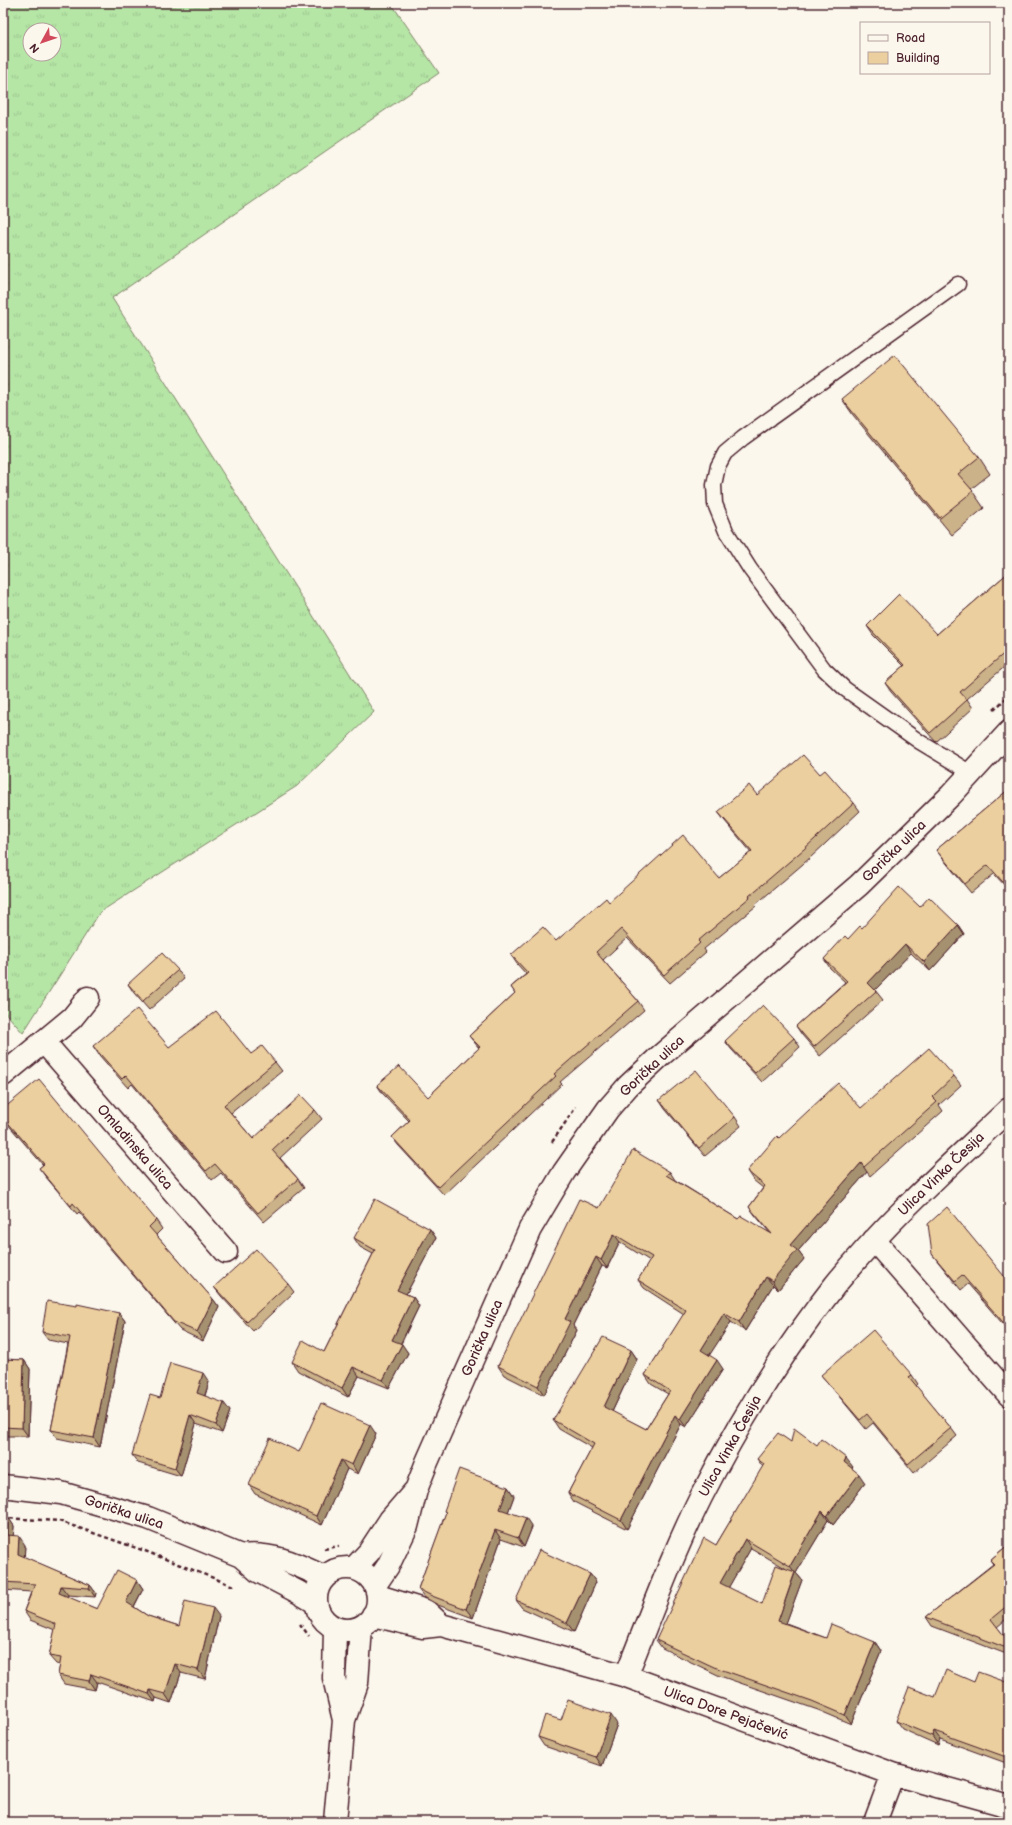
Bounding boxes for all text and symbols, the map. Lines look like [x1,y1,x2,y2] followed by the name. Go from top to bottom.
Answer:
[22,22,62,62] north arrow
[860,22,990,74] legend
[896,31,925,46] text: Road
[27,41,42,55] text: N
[896,51,940,66] text: Building
[859,816,930,886] street label: Gorička ulica
[616,1032,688,1100] street label: Gorička ulica
[93,1101,177,1193] street label: Omladinska ulica
[894,1128,988,1219] street label: Ulica Vinka Česija
[458,1297,507,1379] street label: Gorička ulica
[694,1392,765,1500] street label: Ulica Vinka Česija
[82,1491,166,1533] street label: Gorička ulica
[661,1682,791,1744] street label: Ulica Dore Pejačević

